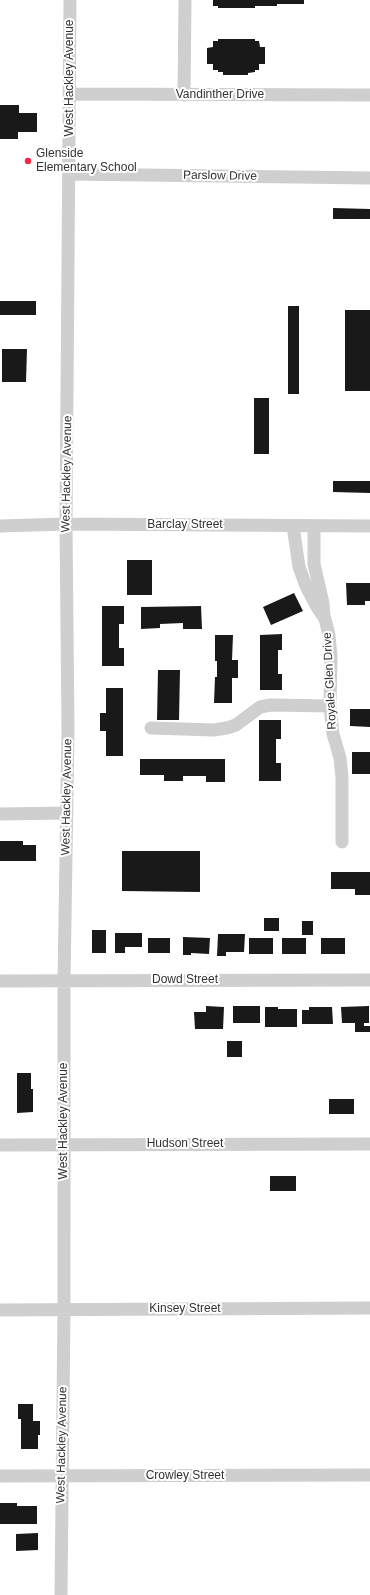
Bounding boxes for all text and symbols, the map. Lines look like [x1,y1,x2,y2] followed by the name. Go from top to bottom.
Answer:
[63,20,77,136] street label: West Hackley Avenue
[176,88,264,102] street label: Vandinther Drive
[36,147,137,175] place label: Glenside Elementary School
[23,156,33,166] marker: Glenside Elementary School
[183,168,257,184] street label: Parslow Drive
[59,415,75,533] street label: West Hackley Avenue
[147,518,223,532] street label: Barclay Street
[320,632,340,730] street label: Royale Glen Drive
[59,738,75,856] street label: West Hackley Avenue
[152,973,218,987] street label: Dowd Street
[57,1063,71,1179] street label: West Hackley Avenue
[147,1137,223,1151] street label: Hudson Street
[149,1302,221,1316] street label: Kinsey Street
[54,1386,70,1504] street label: West Hackley Avenue
[146,1469,224,1483] street label: Crowley Street

